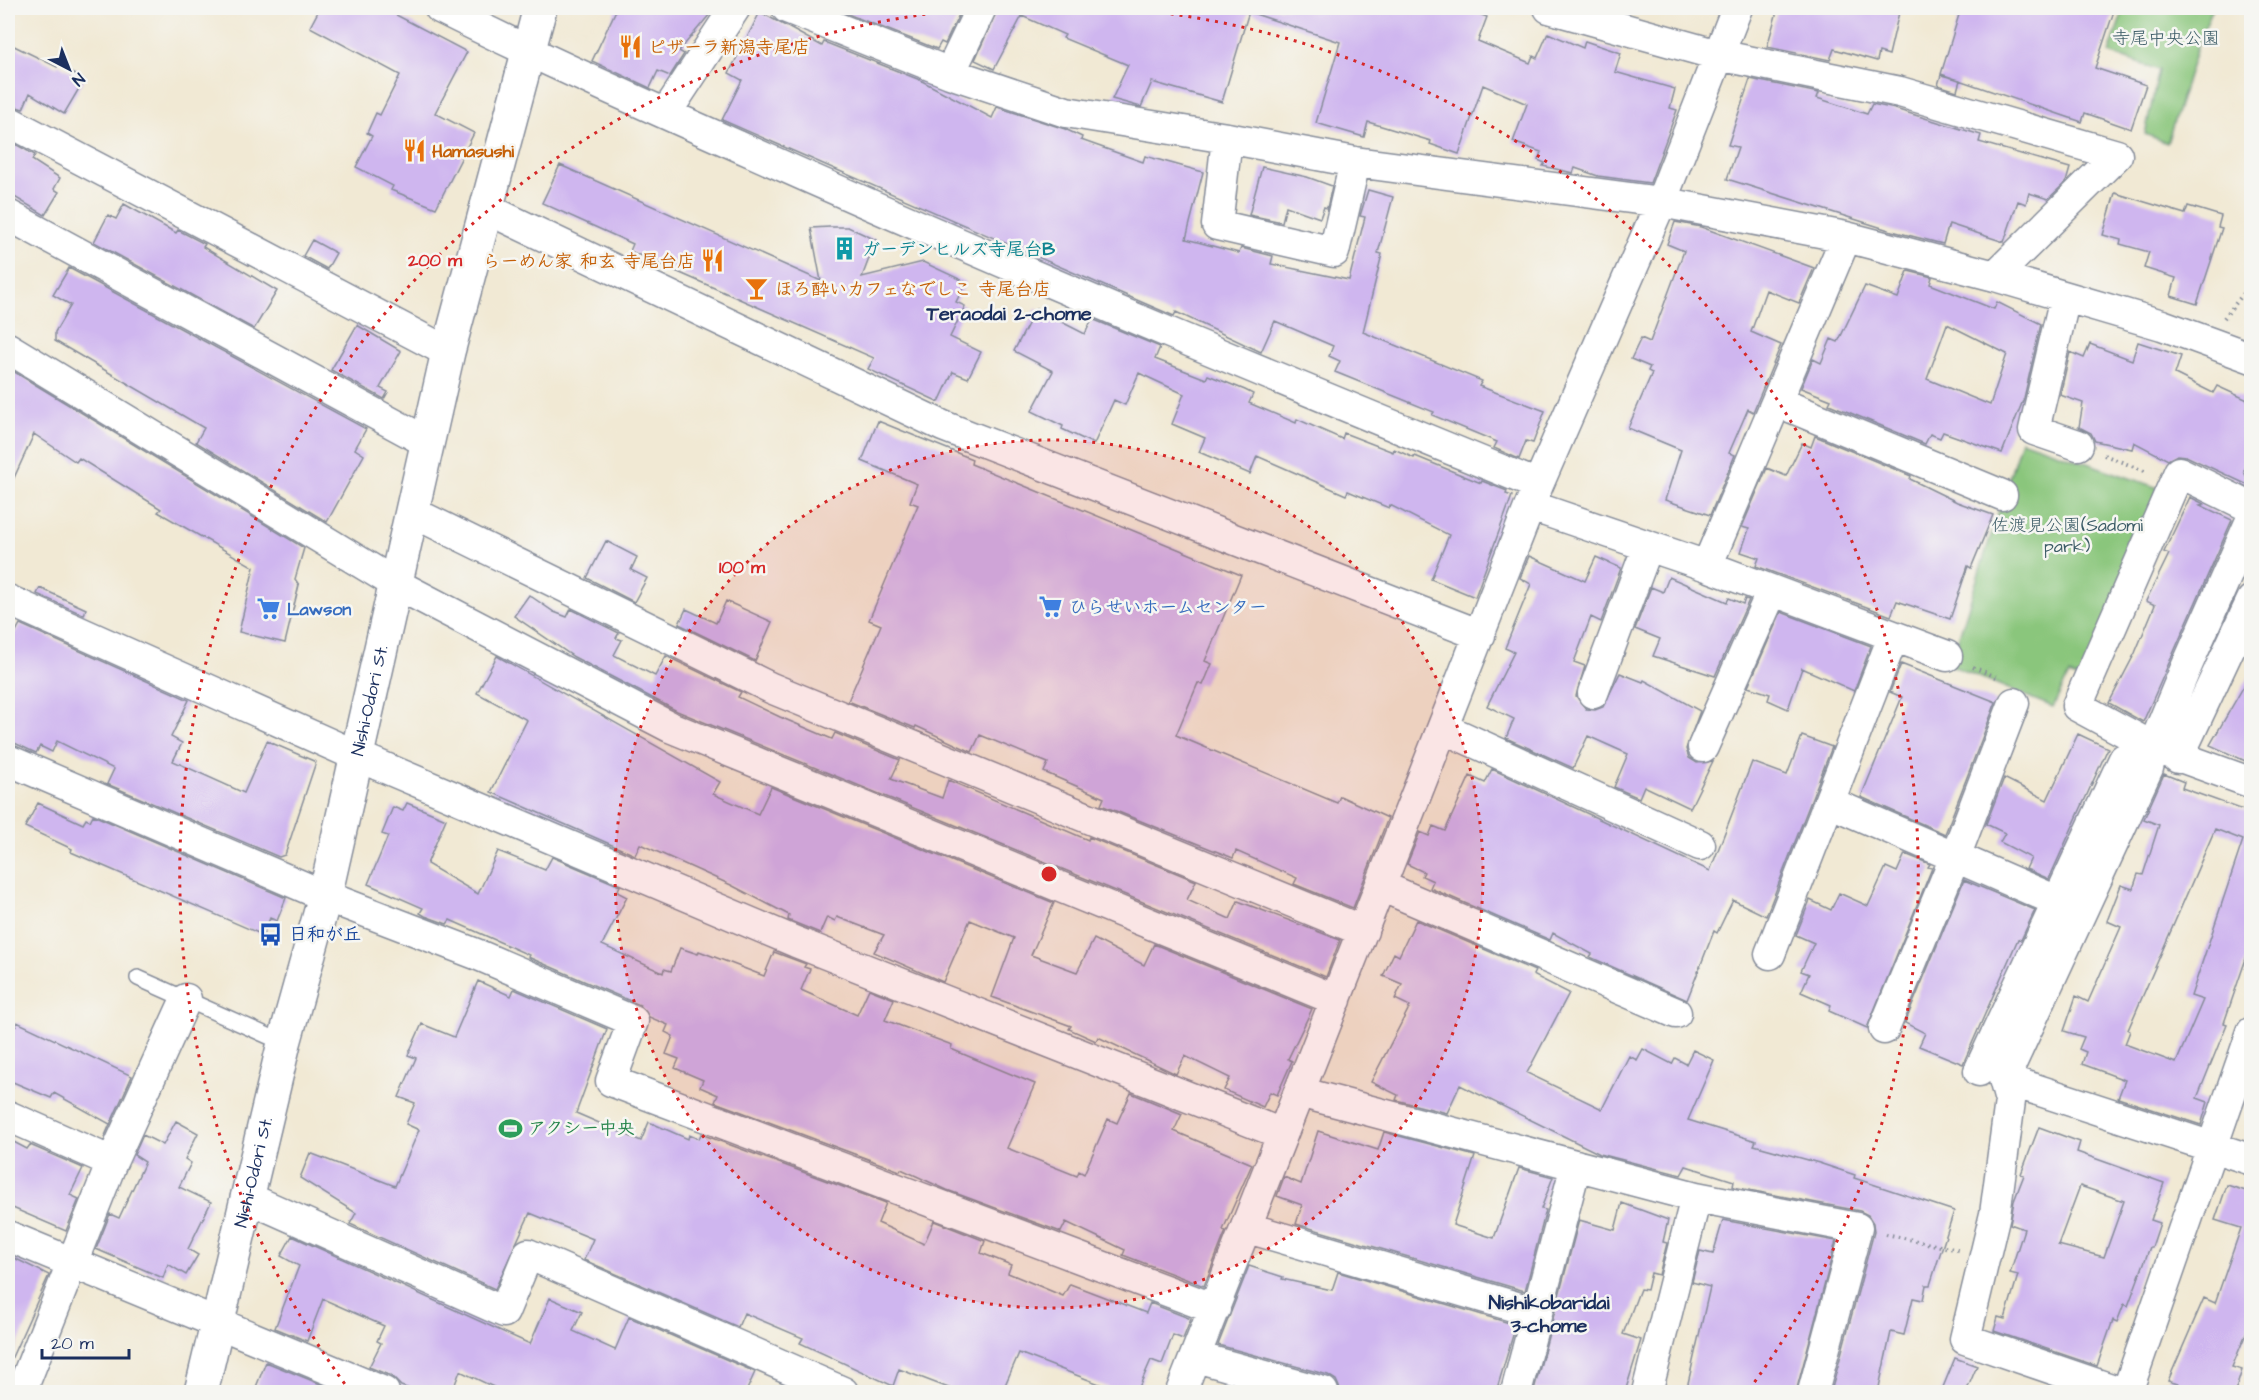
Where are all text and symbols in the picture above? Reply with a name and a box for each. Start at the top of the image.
park label: 寺尾中央公園 [2112,26,2220,51]
restaurant icon: ピザーラ新潟寺尾店 [617,34,643,60]
place label: ピザーラ新潟寺尾店 [648,35,810,60]
north arrow [39,39,99,99]
text: N [67,68,89,91]
restaurant icon: Hamasushi [401,138,427,164]
place label: Hamasushi [432,139,514,164]
building icon: ガーデンヒルズ寺尾台B [831,236,857,262]
place label: ガーデンヒルズ寺尾台B [862,237,1055,262]
text: 200 m [407,248,463,273]
restaurant icon: らーめん家 和玄 寺尾台店 [700,248,726,274]
place label: らーめん家 和玄 寺尾台店 [483,249,695,274]
bar icon: ほろ酔いカフェなでしこ 寺尾台店 [744,276,770,302]
place label: ほろ酔いカフェなでしこ 寺尾台店 [775,277,1051,302]
district label: Teraodai 2-chome [925,300,1092,328]
park label: 佐渡見公園(Sadomi park) [1991,513,2143,559]
text: 100 m [719,555,766,580]
supermarket icon: ひらせいホームセンター [1038,594,1064,620]
place label: ひらせいホームセンター [1069,595,1267,620]
supermarket icon: Lawson [256,596,282,622]
place label: Lawson [287,597,351,622]
street label: Nishi-Odori St. [345,642,394,758]
centre of rings [1039,864,1059,884]
bus stop icon: 日和が丘 [258,921,284,947]
place label: 日和が丘 [289,922,361,947]
street label: Nishi-Odori St. [228,1114,279,1230]
sports icon: アクシー中央 [497,1115,523,1141]
place label: アクシー中央 [528,1116,635,1141]
district label: Nishikobaridai 3-chome [1489,1289,1610,1340]
scale bar [42,1322,129,1360]
text: 20 m [51,1331,94,1356]

